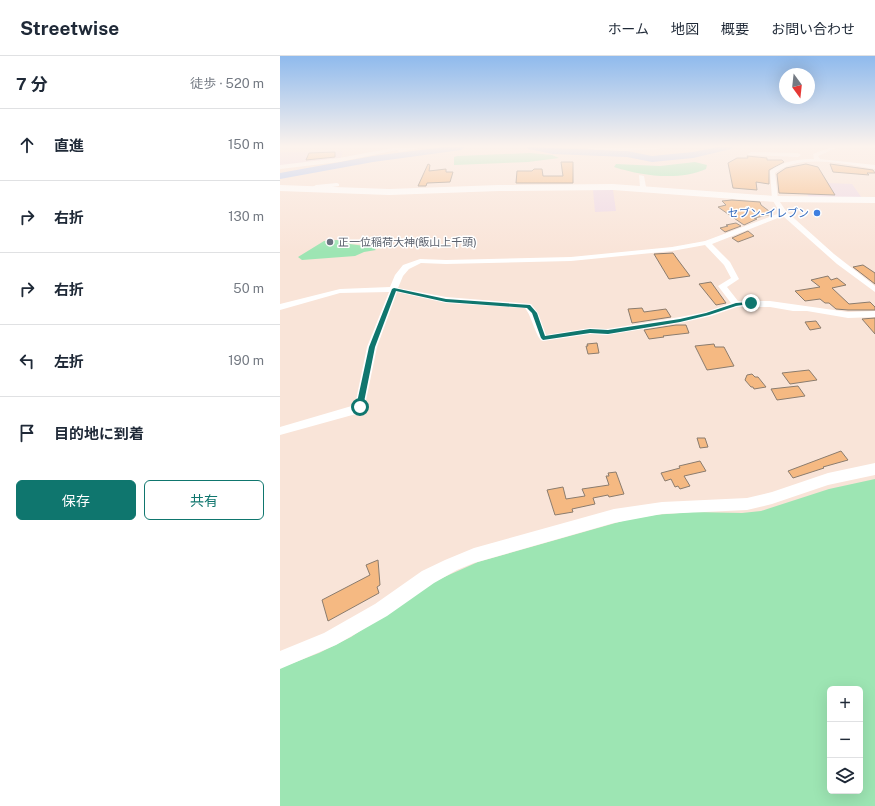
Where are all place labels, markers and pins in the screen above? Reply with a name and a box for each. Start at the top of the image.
place label: セブン-イレブン [728,207,809,219]
marker: セブン-イレブン [812,208,822,218]
place label: 正一位稲荷大神(飯山上千頭) [338,236,477,248]
marker: 正一位稲荷大神(飯山上千頭) [325,237,335,247]

